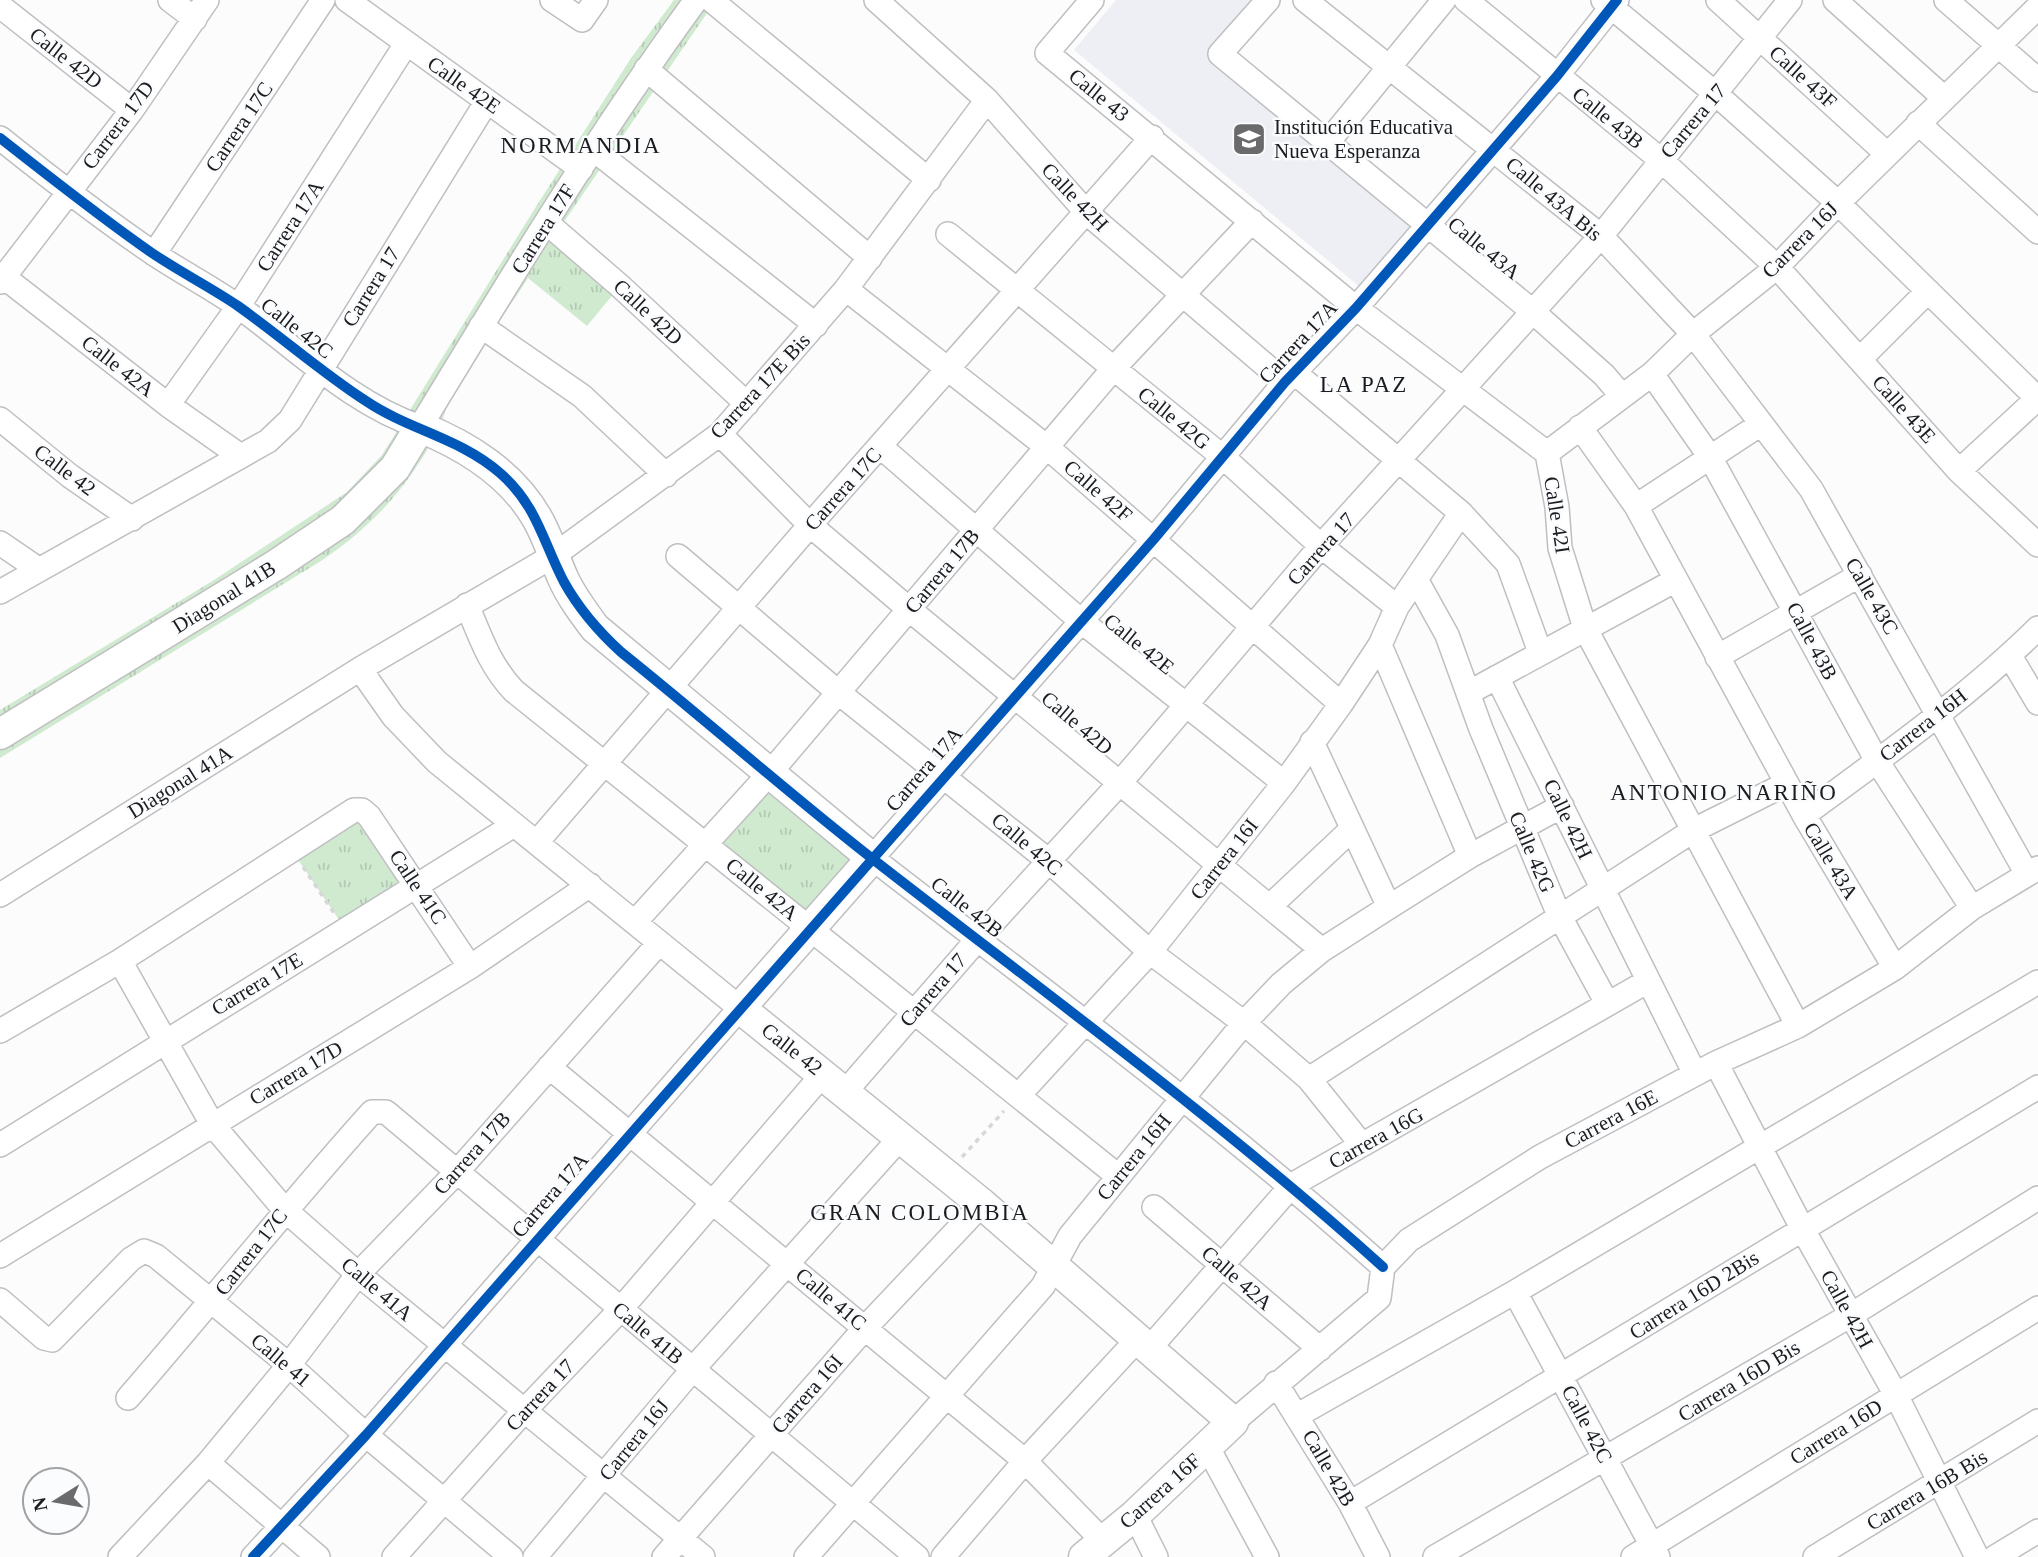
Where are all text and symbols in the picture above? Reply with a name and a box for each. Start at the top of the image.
street label: Calle 42D [25,22,107,94]
street label: Calle 43F [1764,41,1842,113]
street label: Calle 42E [423,51,505,119]
street label: Calle 43 [1064,63,1134,127]
street label: Carrera 17D [77,76,159,174]
street label: Carrera 17C [200,78,278,176]
street label: Carrera 17 [1655,79,1731,163]
street label: Calle 43B [1568,82,1648,154]
place label: Institución Educativa Nueva Esperanza [1274,115,1454,163]
school or university icon: Institución Educativa Nueva Esperanza [1230,120,1268,158]
district label: NORMANDIA [500,133,662,158]
street label: Calle 43A Bis [1501,152,1607,246]
street label: Calle 42H [1037,158,1113,236]
street label: Carrera 17A [252,175,329,276]
street label: Carrera 17F [506,180,580,278]
street label: Carrera 16J [1757,197,1843,283]
street label: Calle 43A [1443,212,1526,285]
street label: Carrera 17 [337,243,405,331]
street label: Calle 42D [608,274,688,350]
street label: Calle 42C [256,293,338,363]
street label: Carrera 17A [1254,295,1343,388]
street label: Carrera 17E Bis [705,328,815,444]
street label: Calle 42A [77,330,160,402]
street label: Calle 43E [1867,370,1941,448]
district label: LA PAZ [1320,372,1408,397]
street label: Calle 42G [1133,382,1215,454]
street label: Calle 42 [30,439,100,501]
street label: Carrera 17C [800,443,886,535]
street label: Calle 42F [1059,455,1137,527]
street label: Calle 42I [1539,475,1575,555]
street label: Carrera 17 [1282,508,1360,590]
street label: Carrera 17B [900,524,984,618]
street label: Calle 43C [1840,553,1904,639]
street label: Diagonal 41B [168,556,280,638]
street label: Calle 43B [1782,598,1842,684]
street label: Calle 42E [1099,608,1179,680]
street label: Carrera 16H [1874,683,1972,767]
street label: Calle 42D [1036,686,1118,760]
street label: Carrera 17A [881,721,968,816]
street label: Diagonal 41A [123,740,237,824]
street label: Calle 42H [1538,775,1598,863]
district label: ANTONIO NARIÑO [1610,780,1838,805]
street label: Calle 42C [987,808,1067,880]
street label: Calle 42G [1504,808,1560,896]
street label: Carrera 16I [1185,814,1263,904]
street label: Calle 43A [1799,818,1864,905]
street label: Calle 41C [384,845,452,929]
street label: Calle 42A [721,853,804,926]
street label: Calle 42B [926,872,1008,942]
street label: Carrera 17E [207,947,307,1021]
street label: Carrera 17 [895,948,971,1032]
street label: Calle 42 [757,1018,827,1080]
street label: Carrera 17D [245,1036,347,1110]
street label: Carrera 16E [1560,1084,1662,1154]
street label: Carrera 16G [1325,1102,1427,1174]
street label: Carrera 17B [429,1107,515,1199]
street label: Carrera 16H [1092,1109,1176,1205]
street label: Carrera 17A [507,1147,594,1242]
district label: GRAN COLOMBIA [810,1200,1030,1225]
street label: Carrera 17C [210,1204,292,1300]
street label: Calle 42A [1197,1241,1278,1316]
street label: Carrera 16D 2Bis [1625,1246,1763,1344]
street label: Calle 41A [336,1252,418,1326]
street label: Calle 41C [791,1263,871,1335]
street label: Calle 42H [1816,1266,1878,1352]
street label: Calle 41B [608,1297,688,1369]
street label: Calle 41 [246,1328,316,1392]
street label: Carrera 16D Bis [1674,1335,1804,1427]
street label: Carrera 16I [766,1350,848,1438]
street label: Carrera 17 [501,1354,579,1436]
street label: Calle 42C [1557,1381,1617,1467]
street label: Carrera 16D [1785,1394,1887,1470]
street label: Carrera 16J [594,1395,674,1485]
street label: Calle 42B [1297,1425,1361,1511]
street label: Carrera 16B Bis [1862,1445,1992,1535]
street label: Carrera 16F [1114,1448,1206,1534]
north arrow [21,1466,91,1536]
text: N [28,1495,51,1513]

